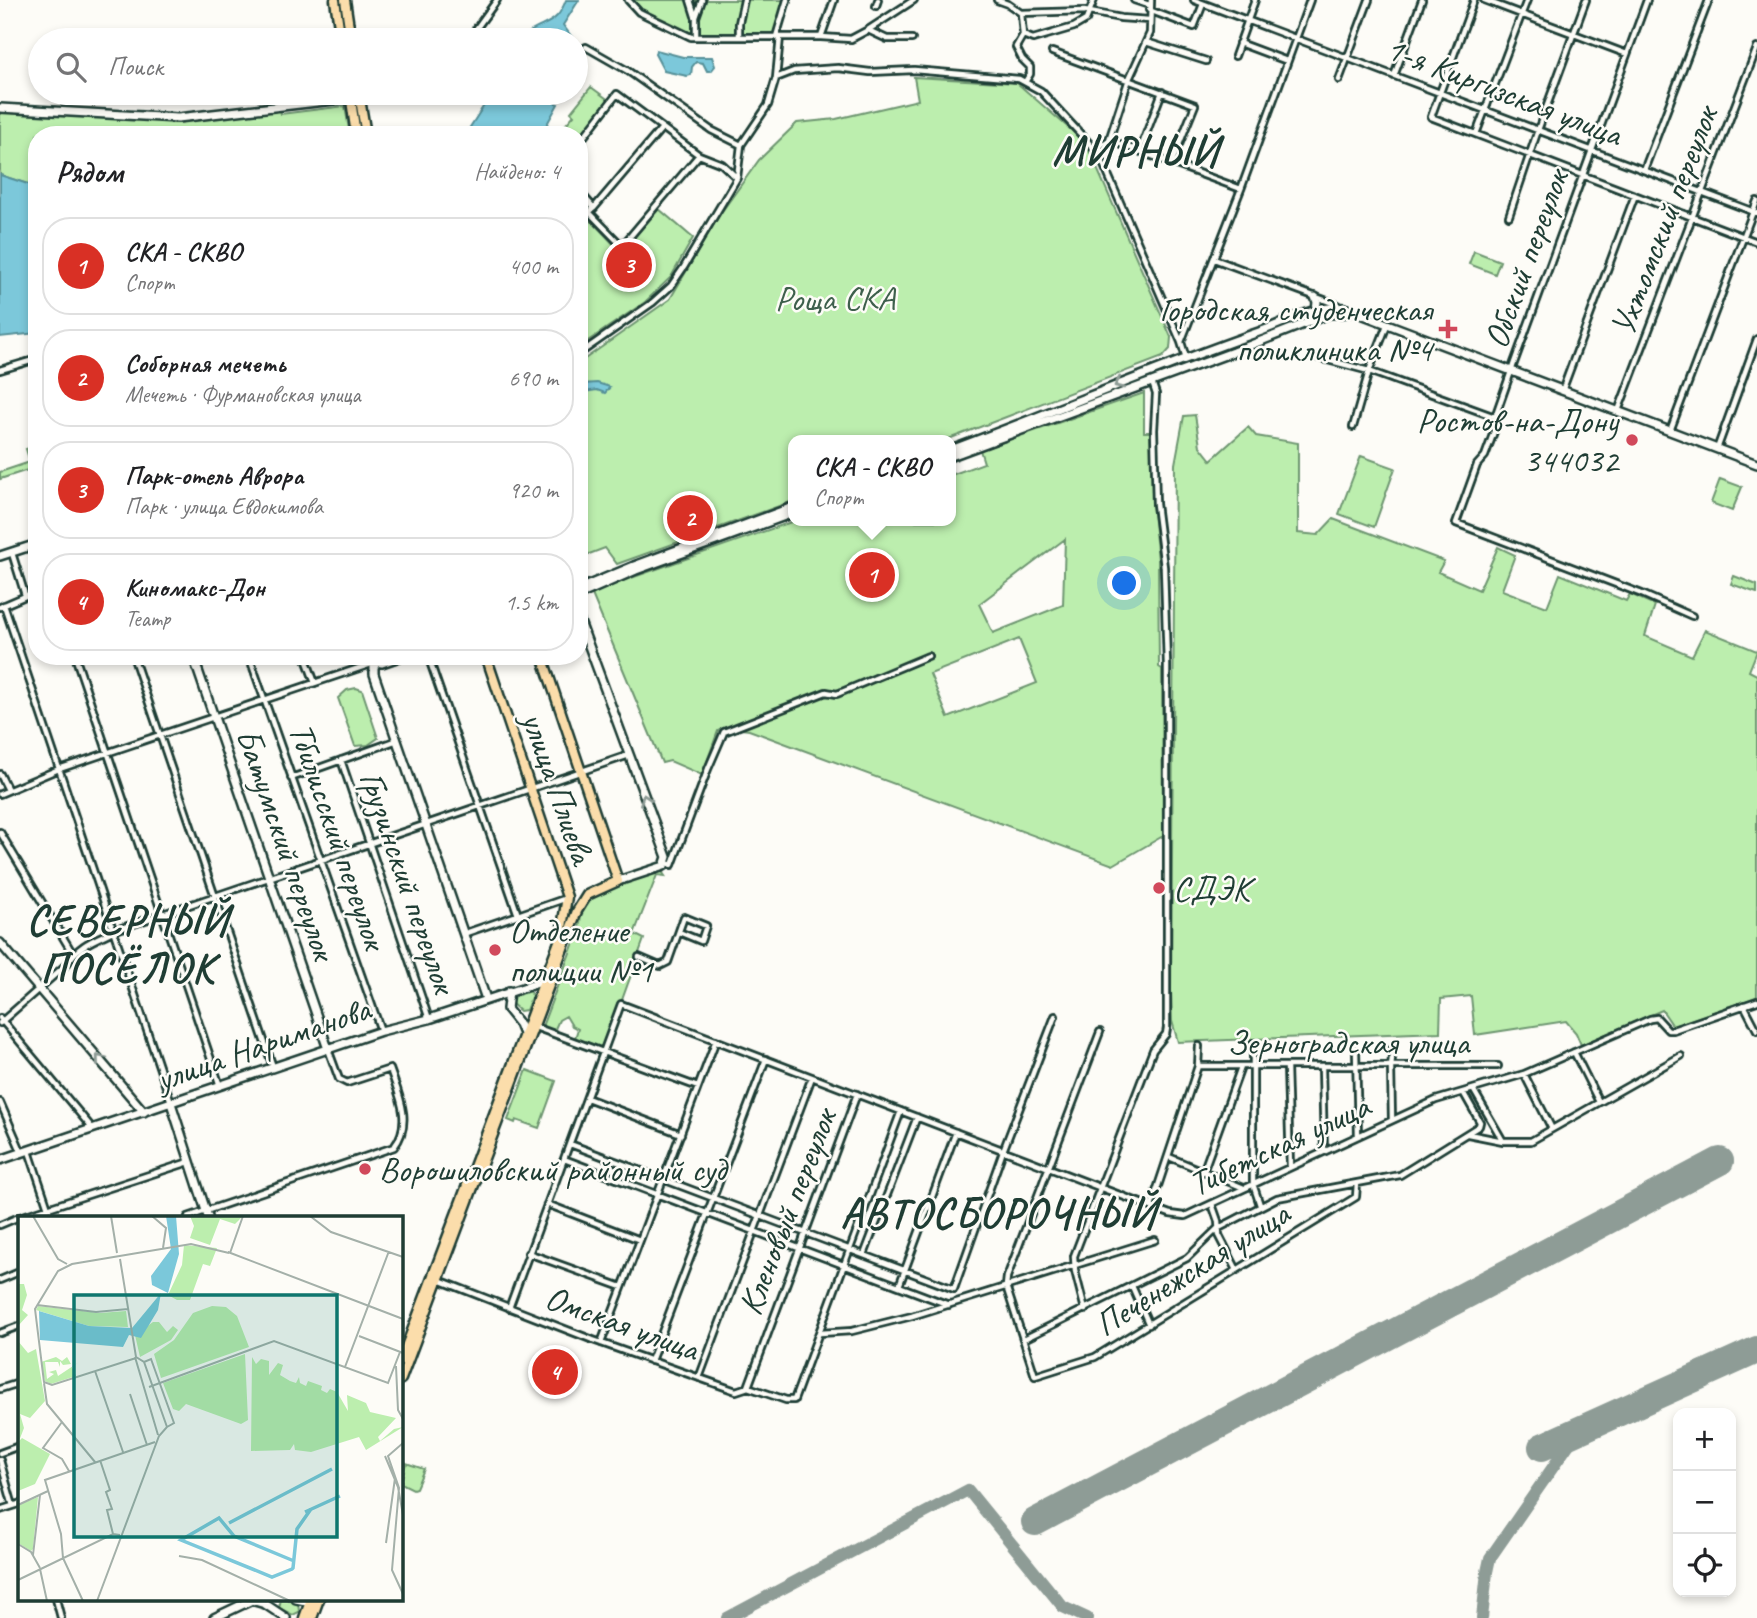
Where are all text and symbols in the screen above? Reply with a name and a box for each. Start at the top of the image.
street label: 1-я Киргизская улица [1380,25,1630,157]
search box [28,28,588,105]
icon: search [52,48,90,86]
text: Поиск [108,50,163,83]
street label: Ухтомский переулок [1600,97,1729,342]
district label: МИРНЫЙ [1052,125,1225,178]
text: Рядом [56,153,123,191]
text: Найдено: 4 [474,157,560,186]
street label: Обский переулок [1473,161,1580,354]
text: СКА - СКВО [125,235,241,268]
pin: 3 [606,239,652,291]
text: 1 [76,252,86,281]
text: 400 m [509,252,558,281]
text: Спорт [125,268,175,297]
park label: Роща СКА [775,276,896,321]
place label: Городская студенческая поликлиника №4 [1159,287,1435,372]
marker: Городская студенческая поликлиника №4 [1438,319,1458,339]
text: Соборная мечеть [125,347,286,380]
text: 2 [76,364,86,393]
text: 690 m [509,364,558,393]
one-way arrow [1114,376,1126,390]
text: Мечеть · Фурмановская улица [125,380,361,409]
place label: Ростов-на-Дону 344032 [1417,398,1621,483]
marker: Ростов-на-Дону 344032 [1624,432,1640,448]
popup [788,435,956,526]
text: СКА - СКВО [814,450,930,483]
text: Парк-отель Аврора [125,459,303,492]
text: 3 [76,476,86,505]
text: 920 m [509,476,558,505]
text: Спорт [814,483,864,512]
text: Парк · улица Евдокимова [125,492,323,521]
pin: 2 [667,492,713,544]
pin: 1 [849,549,895,601]
your location [1107,566,1141,600]
text: Киномакс-Дон [125,571,265,604]
text: 4 [76,588,86,617]
text: 1.5 km [505,588,558,617]
text: Театр [125,604,170,633]
street label: улица Плиева [510,704,606,872]
street label: Тбилисский переулок [278,717,399,958]
street label: Батумский переулок [225,722,348,969]
street label: Грузинский переулок [349,765,468,1002]
one-way arrow [640,793,654,805]
place label: СДЭК [1173,866,1256,911]
marker: СДЭК [1151,880,1167,896]
district label: СЕВЕРНЫЙ ПОСЁЛОК [26,894,235,995]
place label: Отделение полиции №1 [509,908,655,993]
marker: Отделение полиции №1 [487,942,503,958]
street label: улица Нариманова [148,986,378,1102]
street label: Зерноградская улица [1227,1020,1471,1065]
one-way arrow [96,1055,108,1068]
street label: Тибетская улица [1181,1082,1379,1207]
street label: Кленовый переулок [727,1100,848,1321]
place label: Ворошиловский районный суд [379,1147,729,1192]
marker: Ворошиловский районный суд [357,1161,373,1177]
district label: АВТОСБОРОЧНЫЙ [841,1187,1163,1240]
street label: Печенежская улица [1086,1190,1299,1347]
inset map [18,1216,402,1600]
street label: Омская улица [539,1274,707,1372]
pin: 4 [532,1346,578,1398]
map controls [1673,1408,1736,1597]
button: + [1673,1408,1736,1471]
button: − [1673,1471,1736,1534]
button: locate [1673,1534,1736,1597]

